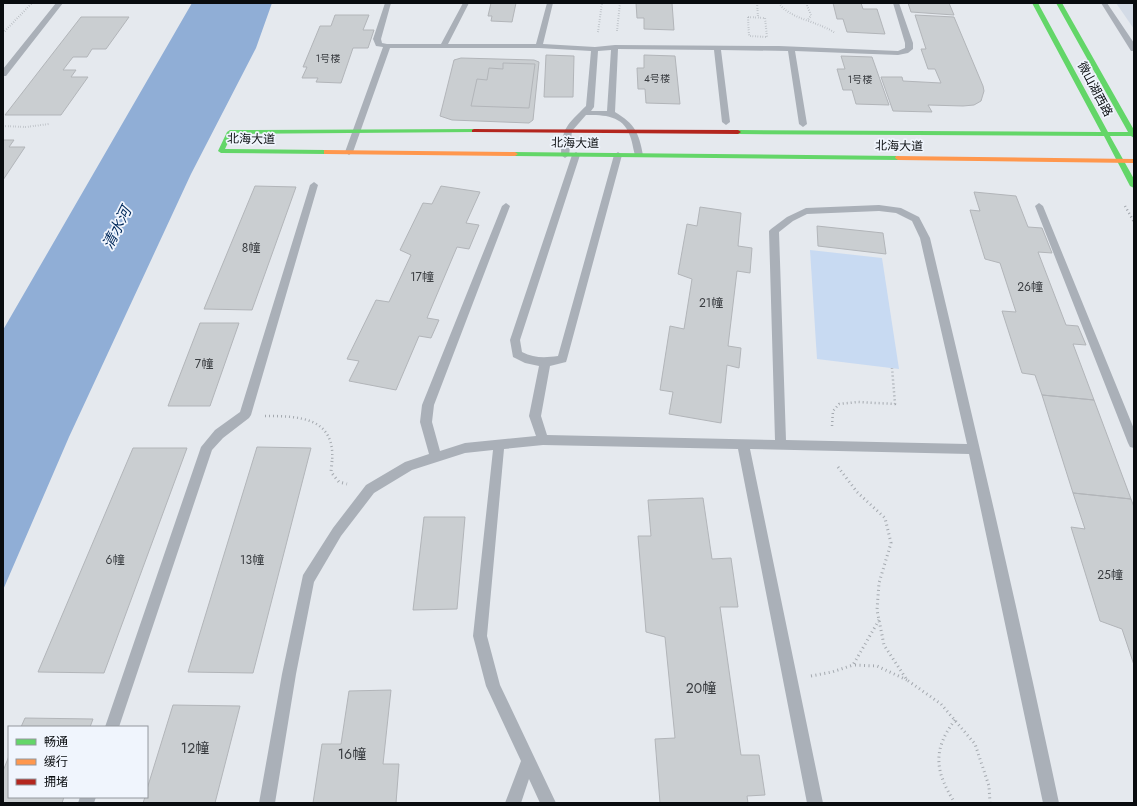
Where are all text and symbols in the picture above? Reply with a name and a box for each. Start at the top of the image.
house number: 1号楼 [316,51,340,66]
street label: 微山湖西路 [1073,58,1117,120]
house number: 4号楼 [644,71,670,86]
house number: 1号楼 [848,72,872,87]
street label: 北海大道 [227,130,275,148]
street label: 北海大道 [551,134,599,152]
street label: 北海大道 [875,137,923,155]
water label: 清水河 [97,200,138,253]
house number: 8幢 [242,239,260,257]
house number: 17幢 [410,268,434,286]
house number: 26幢 [1017,278,1043,296]
house number: 21幢 [699,294,723,312]
house number: 7幢 [195,355,213,373]
house number: 6幢 [106,551,124,569]
house number: 13幢 [240,551,264,569]
house number: 25幢 [1097,566,1123,584]
house number: 20幢 [686,678,716,698]
legend [8,726,148,798]
text: 畅通 [44,733,68,751]
house number: 12幢 [181,738,209,758]
house number: 16幢 [338,744,366,764]
text: 缓行 [44,753,68,771]
text: 拥堵 [44,773,68,791]

